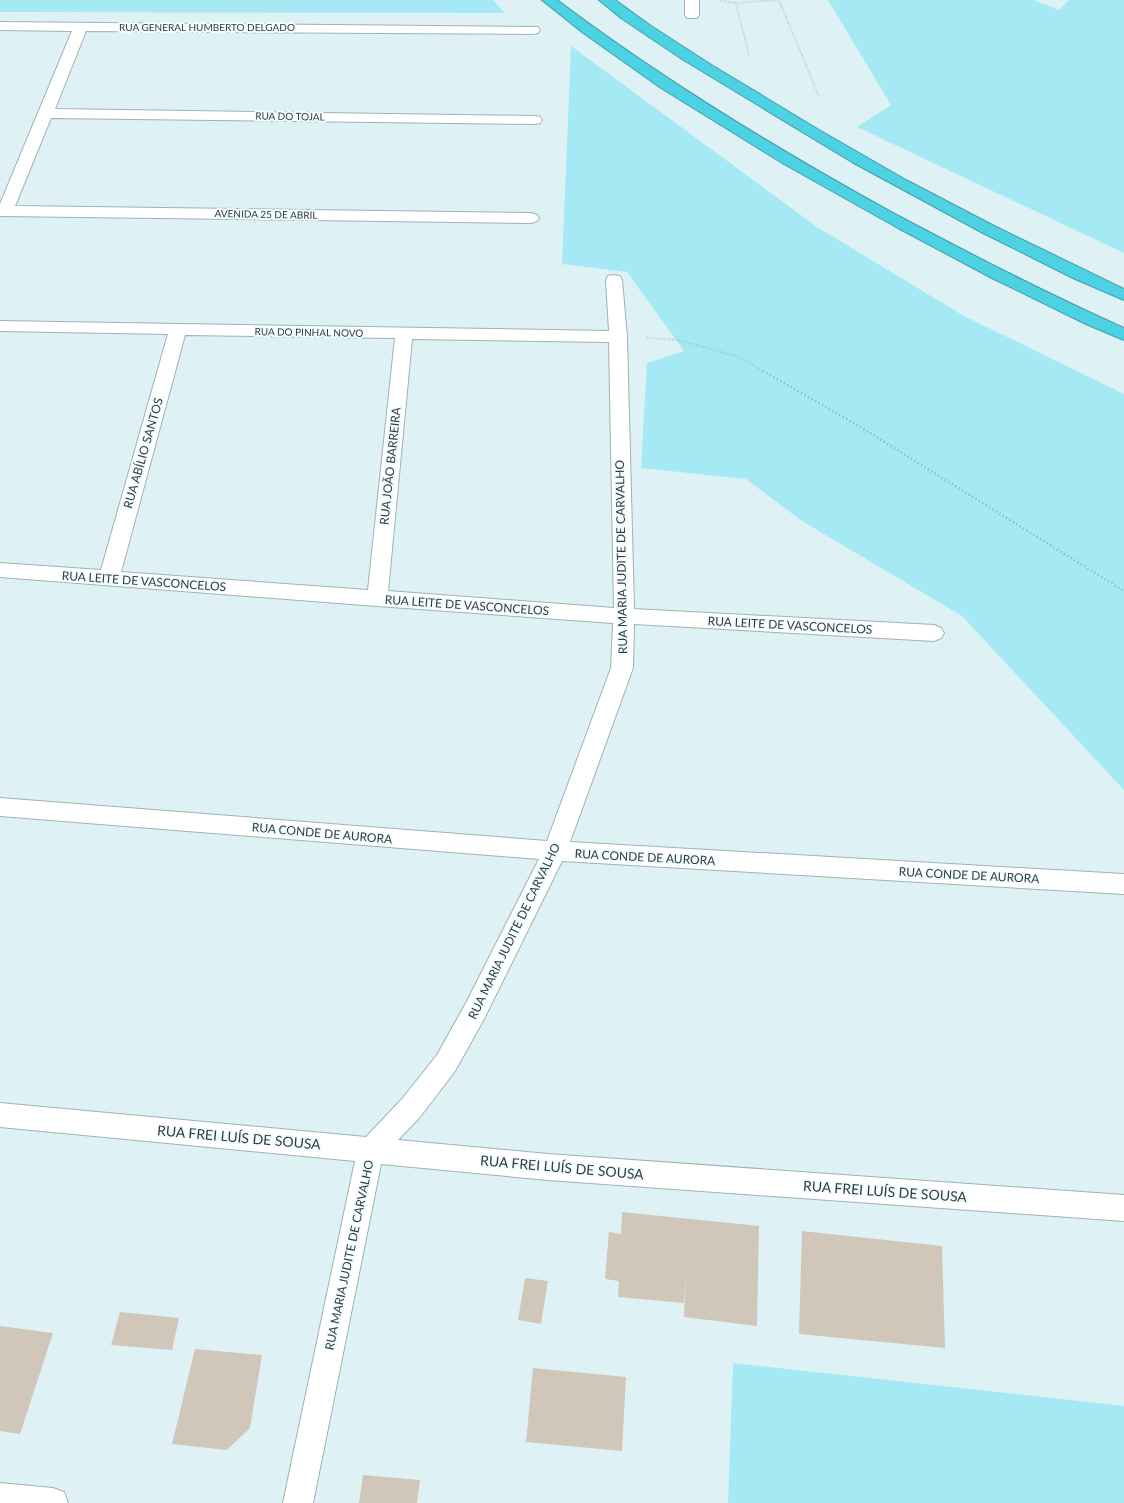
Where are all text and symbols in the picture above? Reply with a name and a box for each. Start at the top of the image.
street label: RUA GENERAL HUMBERTO DELGADO [119,21,295,33]
street label: RUA DO TOJAL [255,109,325,123]
street label: AVENIDA 25 DE ABRIL [214,207,318,221]
street label: RUA DO PINHAL NOVO [254,325,364,339]
street label: RUA ABÍLIO SANTOS [120,396,166,510]
street label: RUA JOÃO BARREIRA [376,406,404,526]
street label: RUA MARIA JUDITE DE CARVALHO [612,459,630,654]
street label: RUA LEITE DE VASCONCELOS [61,568,227,594]
street label: RUA LEITE DE VASCONCELOS [384,592,550,618]
street label: RUA LEITE DE VASCONCELOS [707,613,873,637]
street label: RUA CONDE DE AURORA [251,819,394,847]
street label: RUA MARIA JUDITE DE CARVALHO [465,840,563,1021]
street label: RUA CONDE DE AURORA [574,846,717,868]
street label: RUA CONDE DE AURORA [898,864,1041,886]
street label: RUA FREI LUÍS DE SOUSA [156,1121,322,1153]
street label: RUA FREI LUÍS DE SOUSA [479,1151,645,1183]
street label: RUA MARIA JUDITE DE CARVALHO [321,1158,377,1351]
street label: RUA FREI LUÍS DE SOUSA [803,1177,968,1205]

